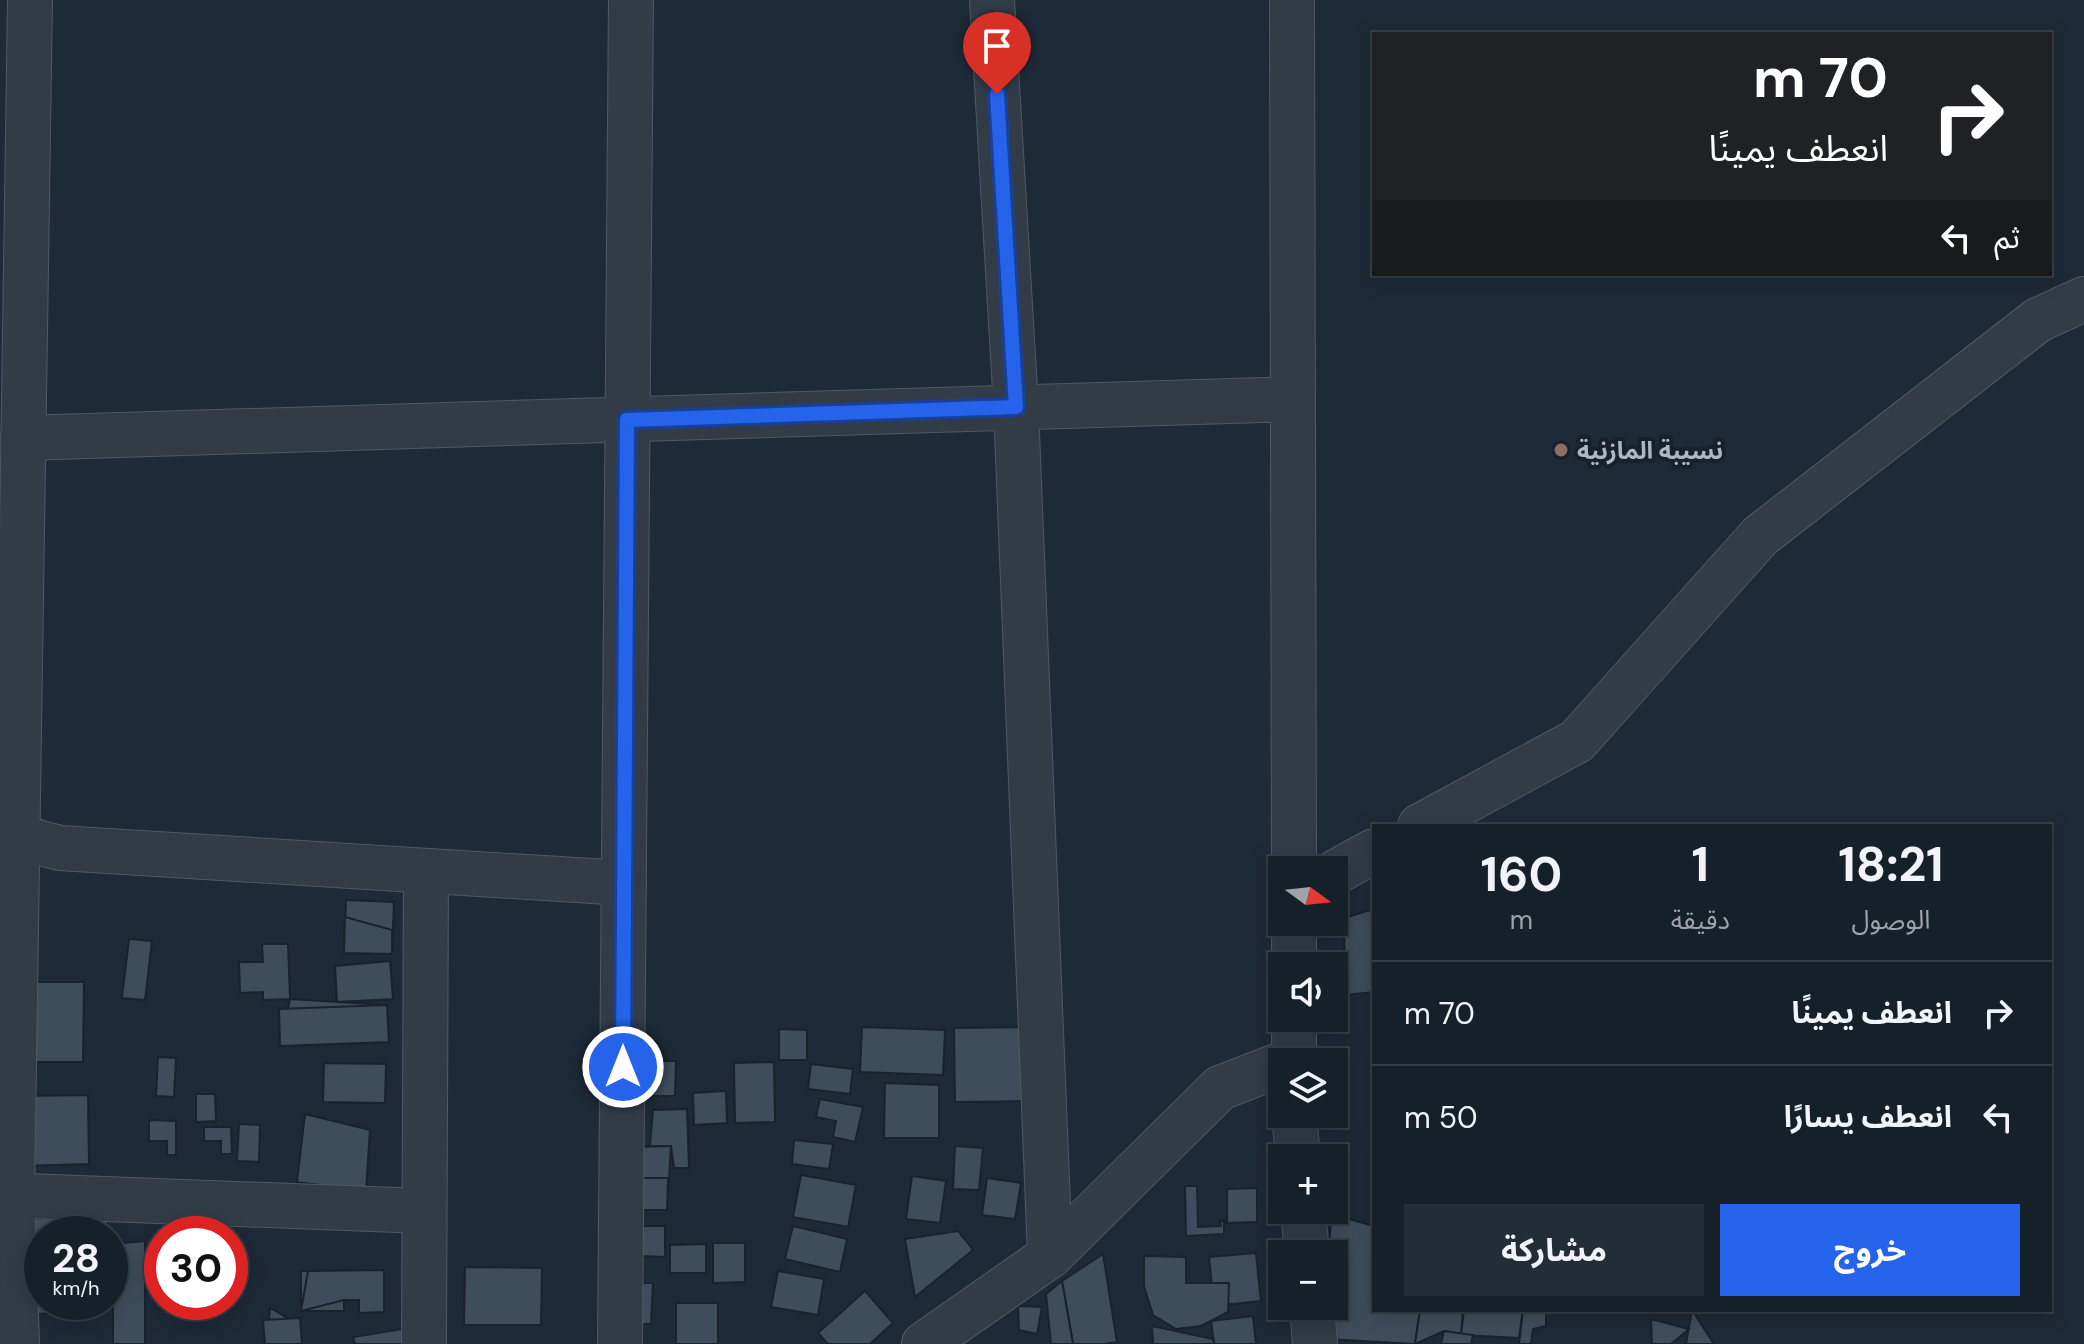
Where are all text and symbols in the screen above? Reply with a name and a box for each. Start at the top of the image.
pin [963,12,1031,94]
icon: arrive [975,24,1019,68]
text: 70 m [1753,41,1888,114]
icon: right [1916,64,2020,168]
text: انعطف يمينًا [1709,125,1888,172]
icon: left [1934,216,1978,260]
text: ثم [1994,218,2020,257]
place label: نسيبة المازنية [1577,435,1723,466]
marker: نسيبة المازنية [1552,441,1570,459]
text: 1 [1692,833,1709,896]
text: 18:21 [1838,833,1944,896]
text: 160 [1480,843,1562,906]
north arrow [1268,856,1348,936]
map controls [1268,856,1348,1320]
text: m [1510,903,1533,937]
text: دقيقة [1671,903,1730,937]
text: الوصول [1851,903,1930,937]
button: sound [1268,952,1348,1032]
icon: right [1976,991,2020,1035]
text: انعطف يمينًا [1792,993,1952,1032]
text: 70 m [1404,994,1475,1033]
position arrow [581,1025,665,1109]
button: layers [1268,1048,1348,1128]
icon: left [1976,1095,2020,1139]
text: انعطف يسارًا [1784,1097,1952,1136]
text: 50 m [1404,1098,1478,1137]
button: + [1268,1144,1348,1224]
button: مشاركة [1404,1204,1704,1296]
button: خروج [1720,1204,2020,1296]
speed limit sign: 30 [144,1216,248,1320]
text: 28 [52,1232,100,1284]
button: − [1268,1240,1348,1320]
text: km/h [52,1275,100,1301]

